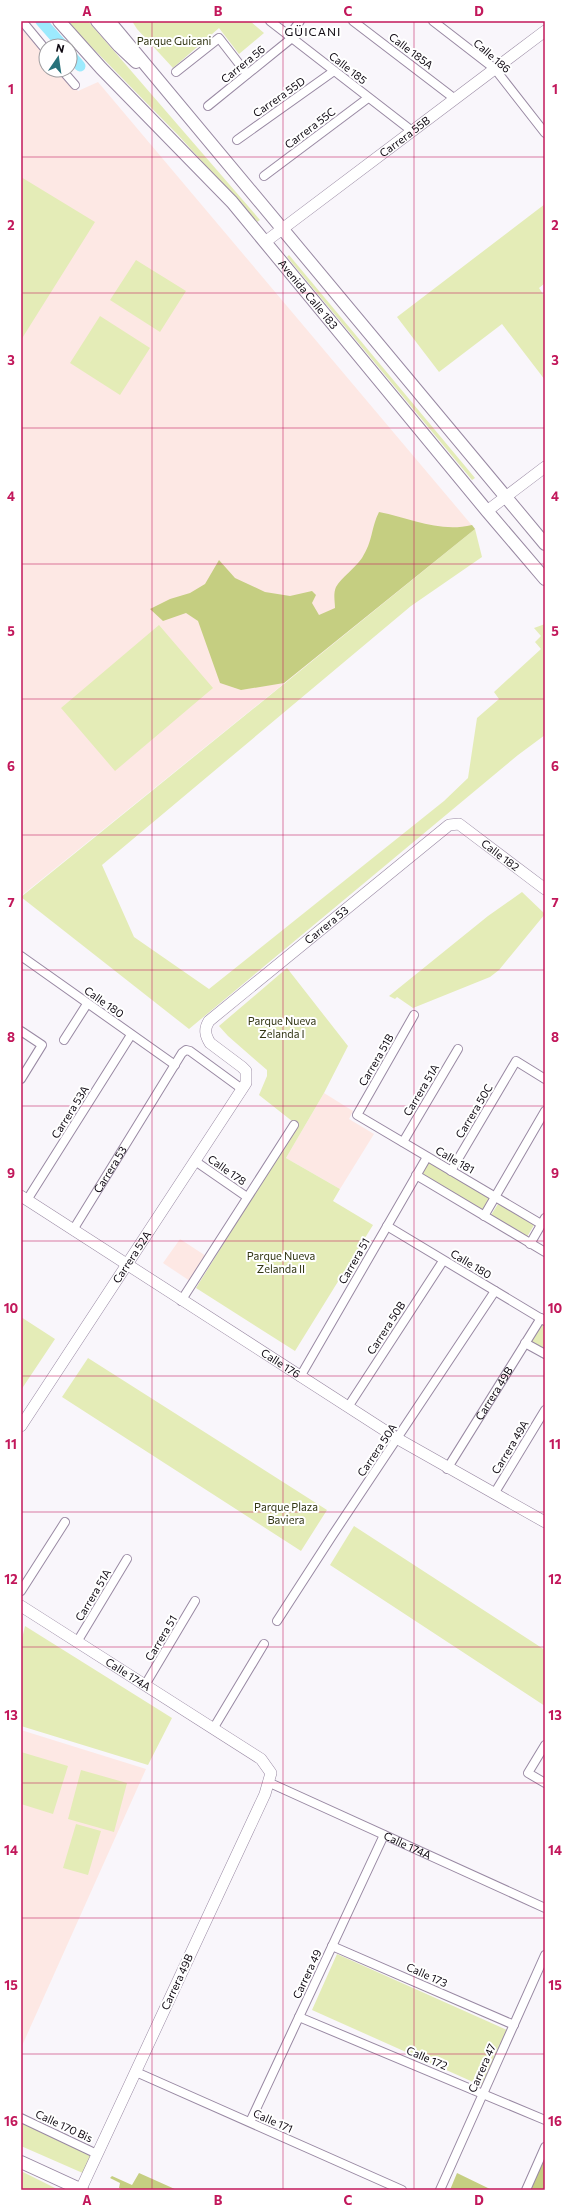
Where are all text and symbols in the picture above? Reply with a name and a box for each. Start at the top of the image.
text: A [82,3,92,19]
text: B [214,3,223,19]
text: C [344,3,353,19]
text: D [474,3,484,19]
district label: GÜICANI [285,24,341,38]
street label: Calle 185A [387,30,436,72]
park label: Parque Guicani [137,34,212,47]
street label: Calle 186 [471,36,514,75]
north arrow [38,38,78,78]
text: N [55,41,66,55]
street label: Carrera 56 [218,42,268,85]
street label: Calle 185 [327,49,370,86]
street label: Carrera 55D [250,74,307,119]
text: 1 [8,81,14,97]
text: 1 [552,81,558,97]
street label: Carrera 55C [282,104,338,151]
street label: Carrera 55B [377,113,432,159]
text: 2 [7,217,15,233]
text: 2 [551,217,559,233]
street label: Avenida Calle 183 [276,256,341,331]
text: 3 [7,352,15,368]
text: 3 [551,352,559,368]
text: 4 [7,488,15,504]
text: 4 [551,488,559,504]
text: 5 [7,623,15,639]
text: 5 [551,623,559,639]
text: 6 [7,758,15,774]
text: 6 [551,758,559,774]
street label: Calle 182 [479,836,522,873]
text: 7 [7,894,15,910]
text: 7 [551,894,559,910]
street label: Carrera 53 [302,903,351,946]
street label: Calle 180 [82,983,127,1020]
park label: Parque Nueva Zelanda I [248,1014,316,1040]
text: 8 [7,1029,15,1045]
text: 8 [551,1029,559,1045]
street label: Carrera 51B [355,1031,396,1088]
street label: Carrera 51A [400,1061,441,1118]
street label: Carrera 50C [452,1081,495,1140]
street label: Carrera 53A [48,1083,91,1141]
street label: Calle 181 [433,1143,477,1176]
street label: Carrera 53 [90,1144,129,1195]
street label: Calle 178 [206,1152,249,1188]
text: 9 [7,1165,15,1181]
text: 9 [551,1165,559,1181]
street label: Carrera 52A [110,1228,153,1285]
street label: Carrera 51 [335,1235,372,1286]
street label: Calle 180 [448,1246,494,1281]
park label: Parque Nueva Zelanda II [247,1249,315,1275]
street label: Carrera 50B [364,1299,407,1357]
text: 10 [4,1300,19,1316]
text: 10 [548,1300,563,1316]
street label: Calle 176 [259,1346,303,1381]
street label: Carrera 49B [472,1364,515,1422]
street label: Carrera 49A [488,1417,531,1476]
street label: Carrera 50A [354,1421,399,1479]
text: 11 [5,1436,17,1452]
text: 11 [549,1436,561,1452]
park label: Parque Plaza Baviera [254,1500,318,1526]
street label: Carrera 51A [72,1566,113,1623]
text: 12 [4,1571,18,1587]
text: 12 [548,1571,562,1587]
street label: Carrera 51 [142,1613,179,1663]
street label: Calle 174A [103,1655,154,1693]
text: 13 [4,1707,18,1723]
text: 13 [548,1707,562,1723]
street label: Calle 174A [382,1829,434,1862]
text: 14 [4,1842,18,1858]
text: 14 [548,1842,562,1858]
street label: Carrera 49 [289,1947,324,2001]
street label: Carrera 49B [158,1952,195,2012]
street label: Calle 173 [405,1960,450,1989]
text: 15 [4,1977,18,1993]
text: 15 [548,1977,562,1993]
street label: Carrera 47 [465,2041,498,2094]
street label: Calle 172 [405,2043,450,2072]
street label: Calle 171 [251,2106,295,2135]
street label: Calle 170 Bis [34,2107,95,2144]
text: 16 [4,2113,18,2129]
text: 16 [548,2113,562,2129]
text: A [82,2192,92,2208]
text: B [214,2192,223,2208]
text: C [344,2192,353,2208]
text: D [474,2192,484,2208]

